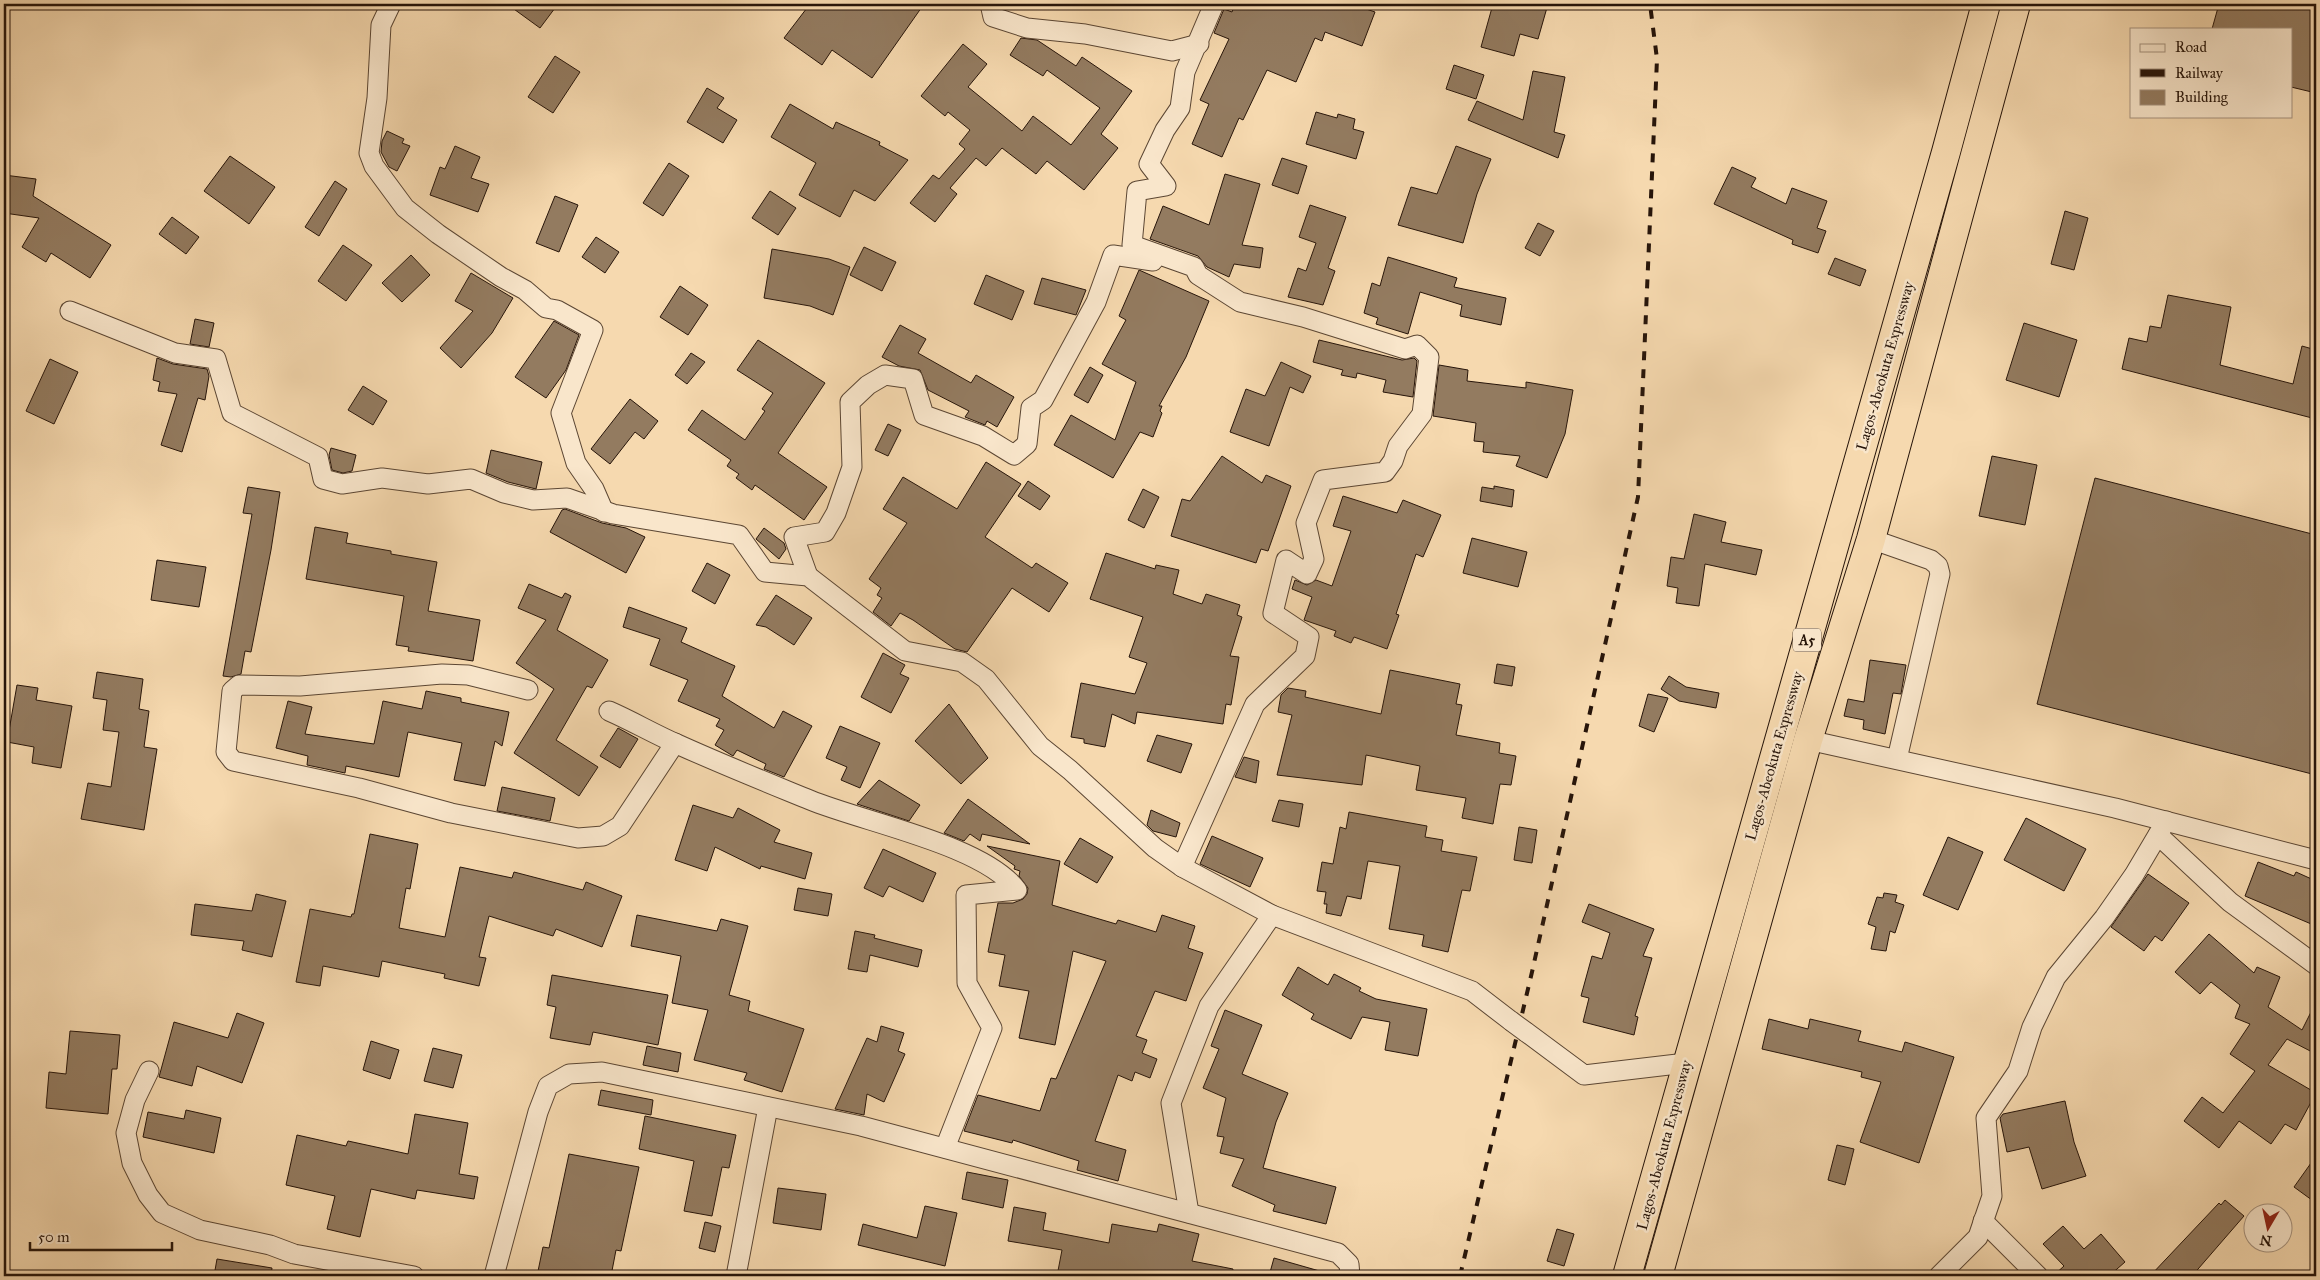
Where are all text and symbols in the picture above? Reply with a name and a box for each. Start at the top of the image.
legend [2130,28,2292,118]
text: Road [2175,38,2207,56]
text: Railway [2175,64,2224,82]
text: Building [2175,88,2229,106]
street label: Lagos-Abeokuta Expressway [1852,278,1918,453]
road number: A5 [1793,628,1821,652]
street label: Lagos-Abeokuta Expressway [1741,668,1807,843]
street label: Lagos-Abeokuta Expressway [1633,1057,1696,1232]
north arrow [2242,1202,2292,1252]
scale bar [30,1220,172,1252]
text: 50 m [38,1228,70,1246]
text: N [2259,1231,2273,1250]

